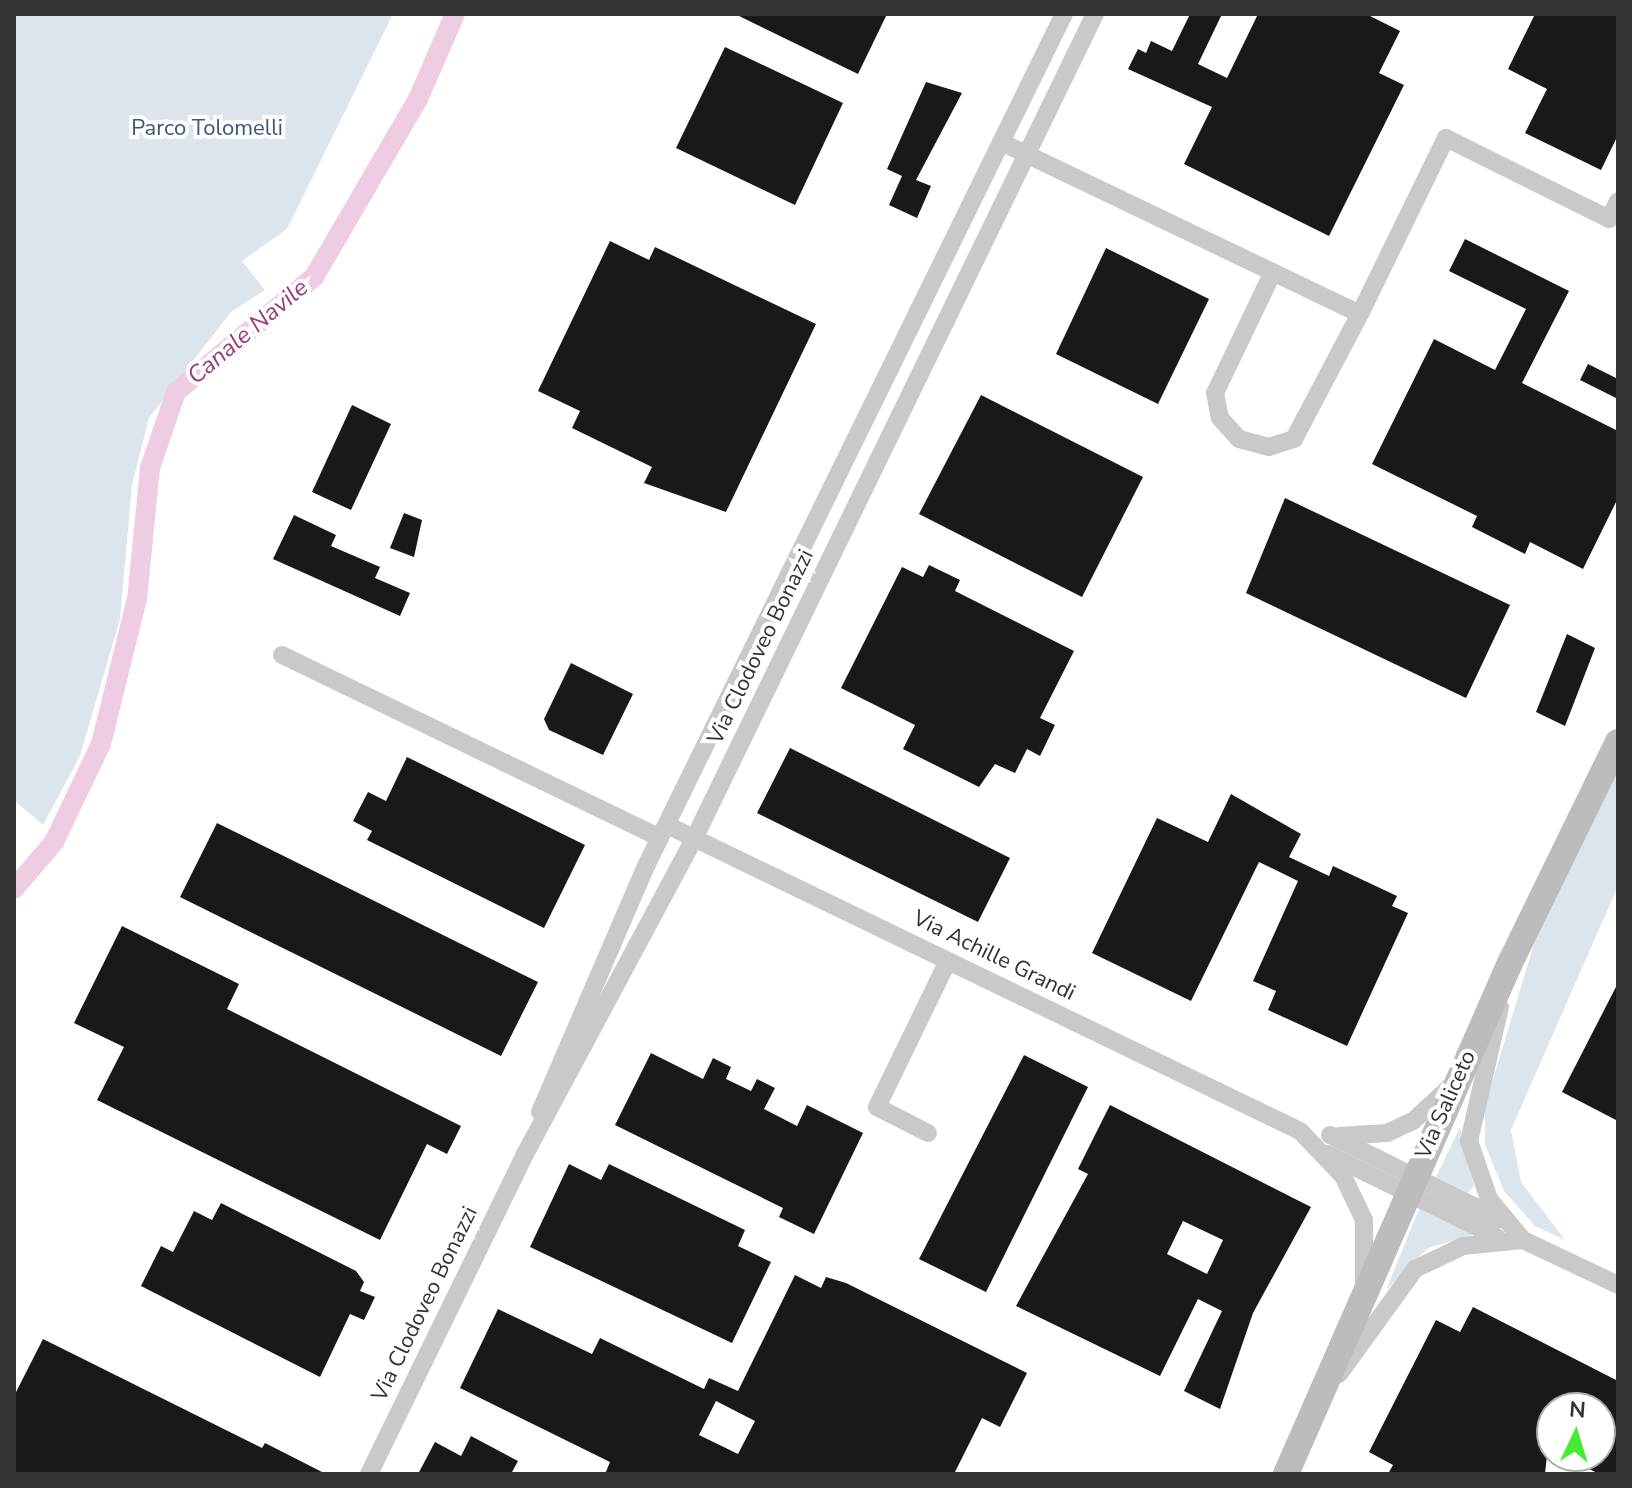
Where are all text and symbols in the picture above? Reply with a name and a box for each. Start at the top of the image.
park label: Parco Tolomelli [131,116,283,142]
water label: Canale Navile [182,273,314,391]
street label: Via Clodoveo Bonazzi [702,545,820,749]
street label: Via Achille Grandi [908,905,1080,1007]
street label: Via Saliceto [1410,1047,1482,1163]
street label: Via Clodoveo Bonazzi [366,1202,484,1406]
north arrow [1536,1392,1616,1472]
text: N [1568,1395,1587,1426]

